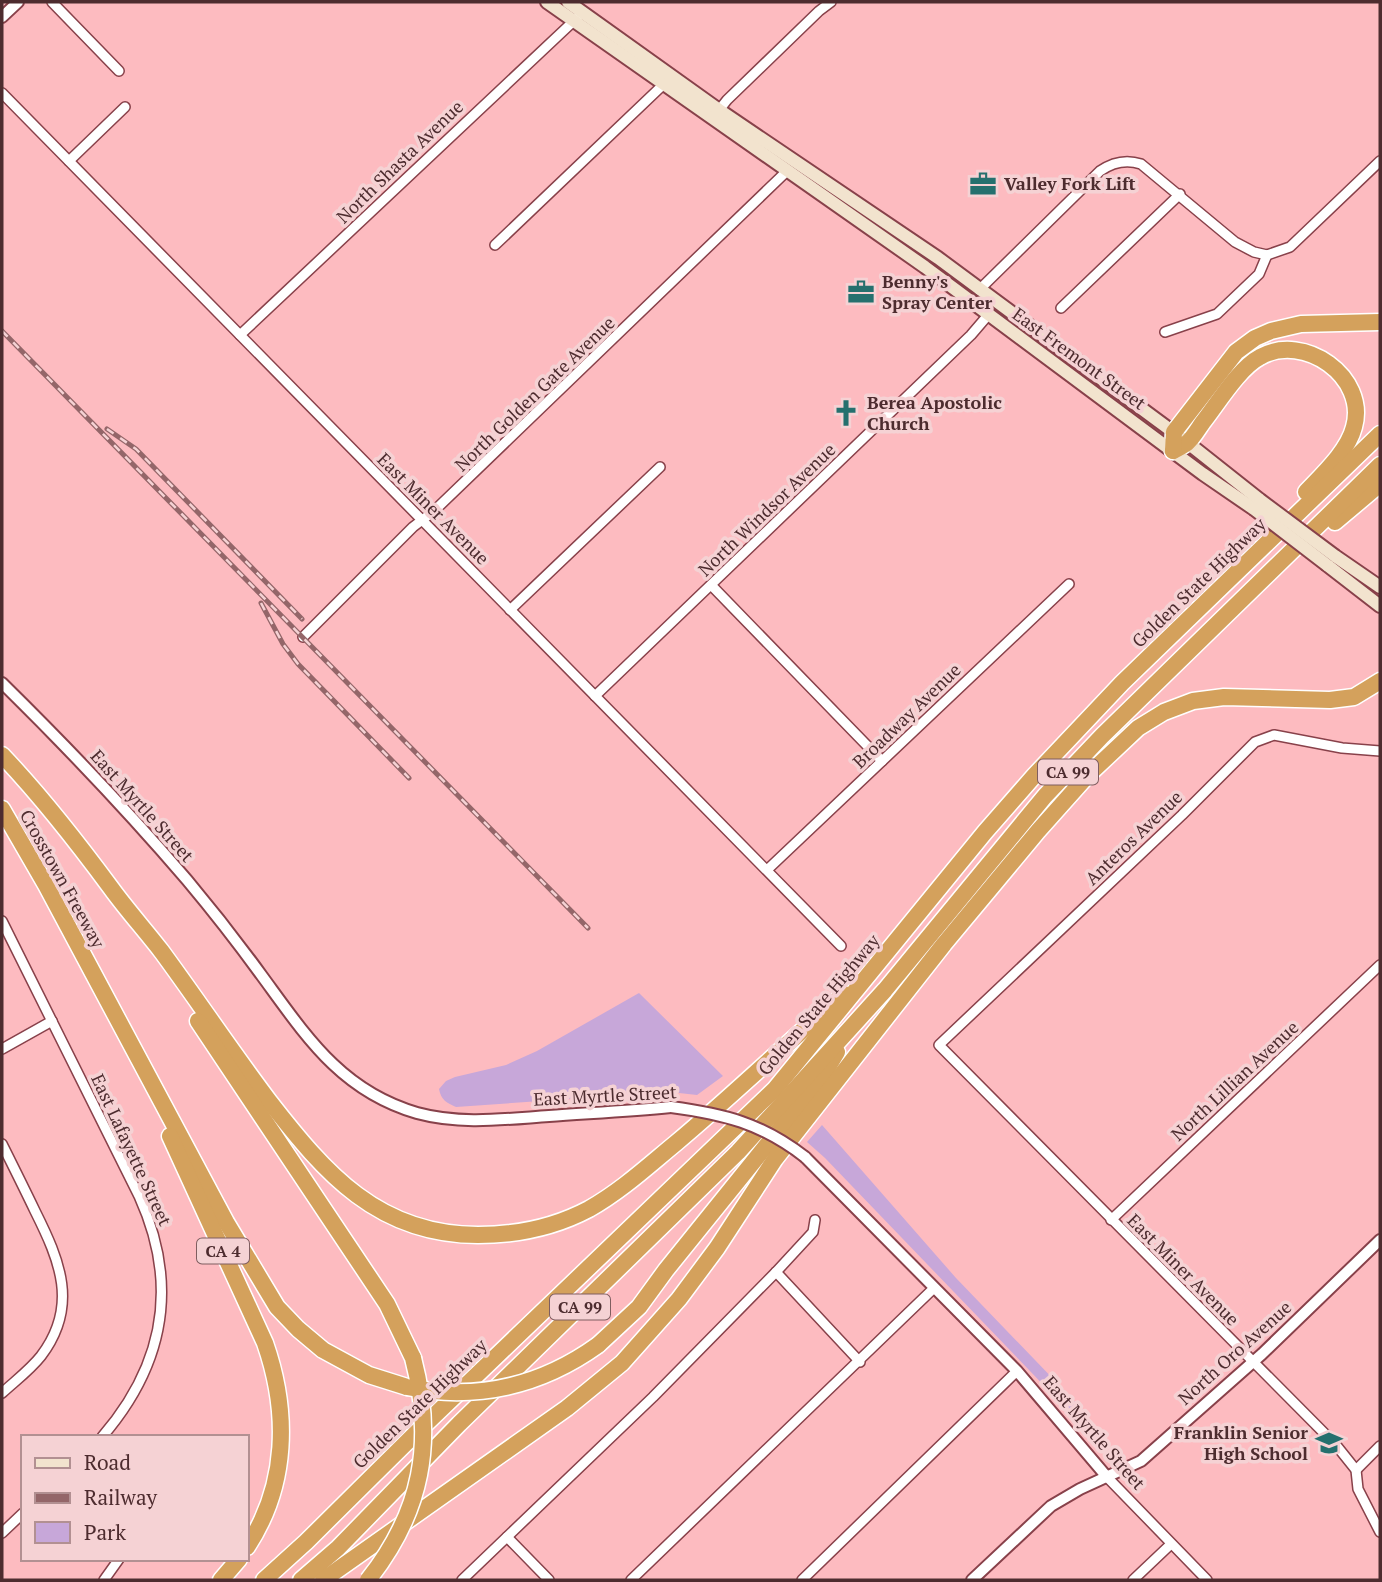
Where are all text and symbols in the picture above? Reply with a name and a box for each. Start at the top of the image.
street label: North Shasta Avenue [331,94,468,228]
office icon: Valley Fork Lift [968,169,998,199]
place label: Valley Fork Lift [1004,171,1136,195]
place label: Benny's Spray Center [882,269,993,314]
office icon: Benny's Spray Center [846,277,876,307]
street label: East Fremont Street [1008,302,1151,415]
street label: North Golden Gate Avenue [449,310,620,476]
place label: Berea Apostolic Church [867,390,1002,435]
church icon: Berea Apostolic Church [831,398,861,428]
street label: North Windsor Avenue [692,437,840,581]
street label: East Miner Avenue [373,447,495,569]
street label: Golden State Highway [1126,511,1271,652]
street label: Broadway Avenue [847,658,965,773]
street label: East Myrtle Street [86,744,200,867]
road number: CA 99 [1038,760,1098,785]
street label: Anteros Avenue [1080,785,1187,890]
street label: Crosstown Freeway [15,805,111,953]
street label: Golden State Highway [752,928,885,1080]
street label: North Lillian Avenue [1165,1015,1303,1146]
street label: East Lafayette Street [86,1070,178,1230]
street label: East Myrtle Street [533,1079,678,1111]
street label: East Miner Avenue [1123,1208,1245,1330]
road number: CA 4 [197,1238,249,1264]
road number: CA 99 [550,1294,610,1320]
street label: North Oro Avenue [1172,1295,1296,1410]
street label: Golden State Highway [347,1332,492,1473]
street label: East Myrtle Street [1039,1370,1151,1495]
place label: Franklin Senior High School [1174,1420,1308,1465]
school or university icon: Franklin Senior High School [1314,1428,1344,1458]
legend [21,1435,248,1561]
text: Road [84,1448,131,1476]
text: Railway [84,1483,158,1511]
text: Park [84,1518,126,1546]

